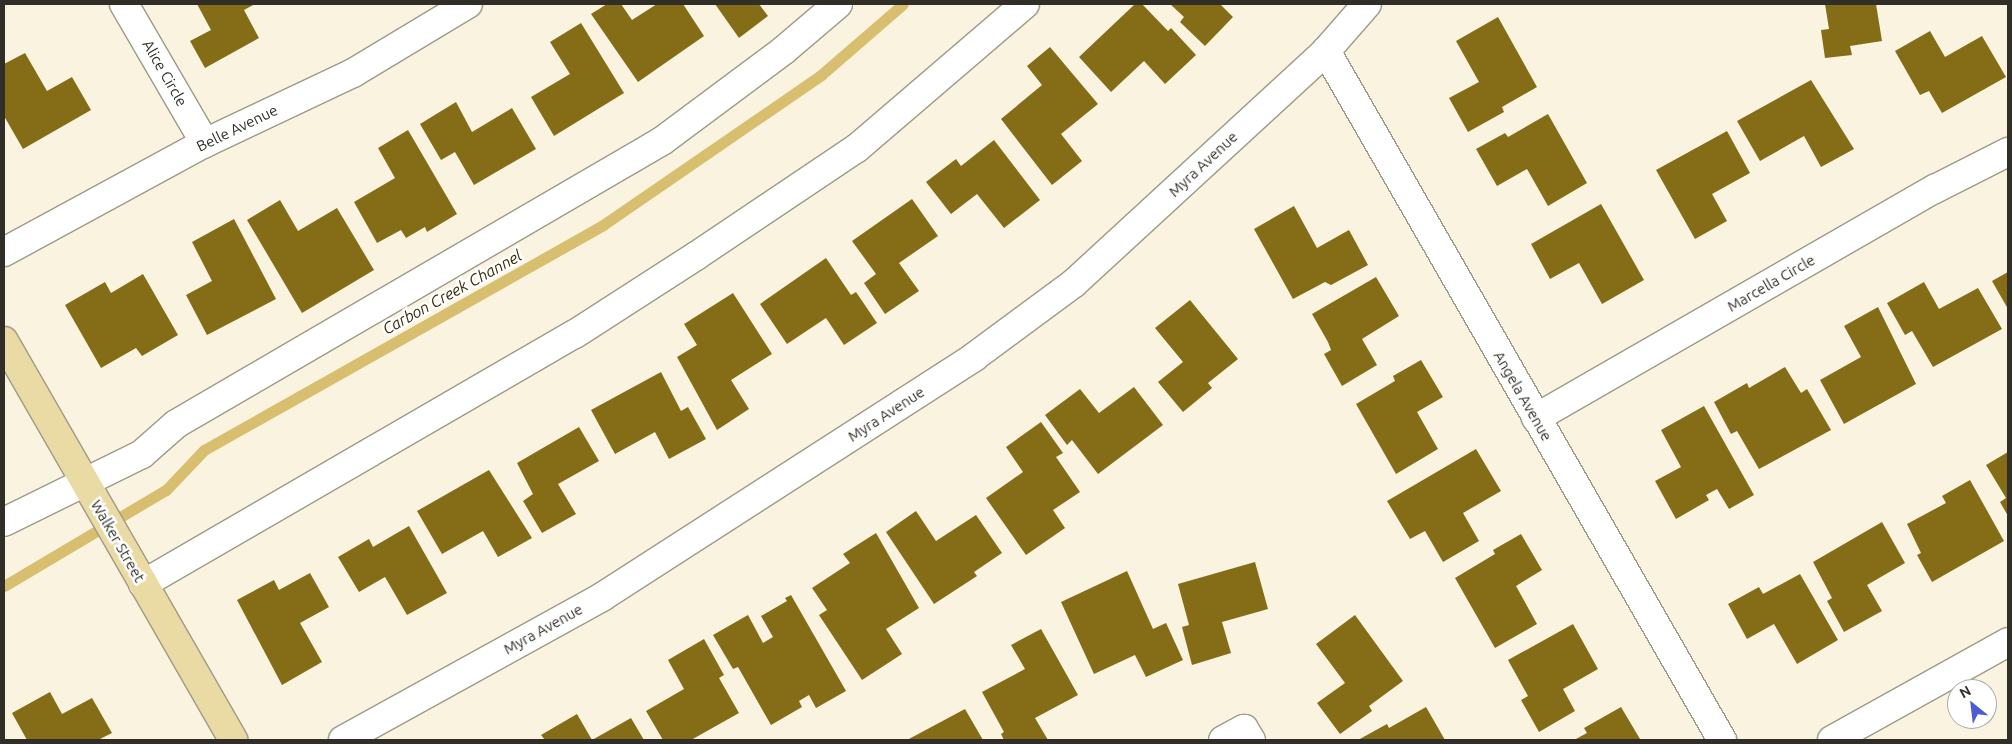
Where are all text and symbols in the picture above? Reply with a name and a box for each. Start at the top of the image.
street label: Alice Circle [139,37,191,109]
street label: Belle Avenue [194,101,280,155]
street label: Myra Avenue [1165,128,1241,200]
water label: Carbon Creek Channel [379,246,525,338]
street label: Marcella Circle [1724,251,1818,315]
street label: Angela Avenue [1490,348,1556,444]
street label: Myra Avenue [844,383,928,445]
street label: Walker Street [87,497,149,585]
street label: Myra Avenue [500,600,586,658]
north arrow [1947,679,1997,729]
text: N [1957,682,1974,701]

